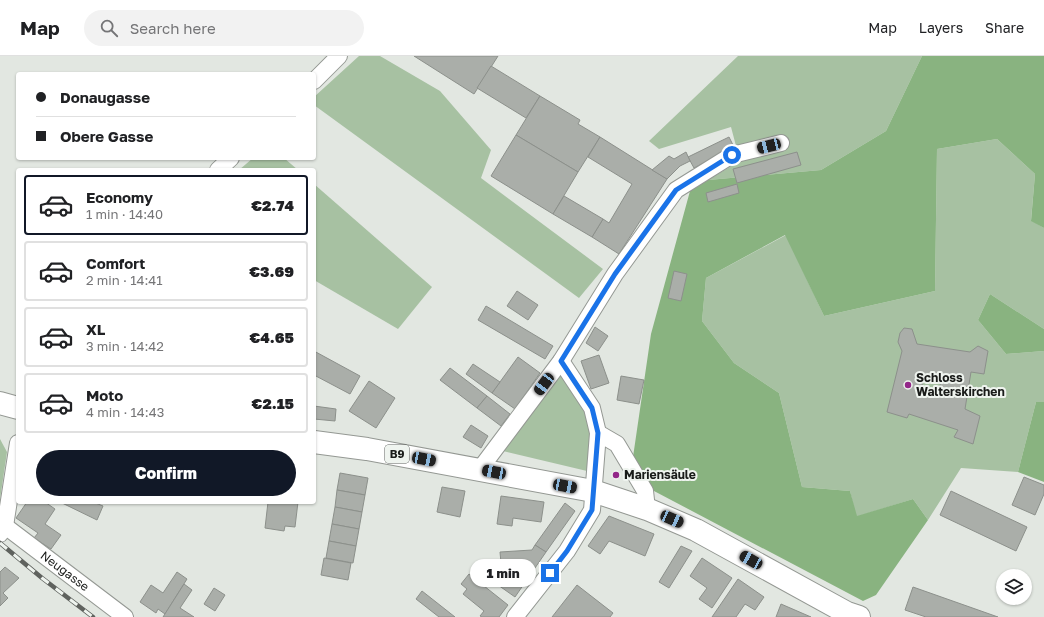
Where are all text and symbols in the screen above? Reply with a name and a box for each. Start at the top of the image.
search box [84,10,364,46]
text: Map [20,16,60,39]
icon: search [98,17,120,39]
text: Search here [130,19,216,37]
text: Map [868,19,897,36]
text: Layers [919,19,963,36]
text: Share [985,19,1024,36]
text: Donaugasse [60,88,150,106]
text: Obere Gasse [60,127,153,145]
car [756,137,782,155]
route start [723,146,741,164]
icon: car [38,187,74,223]
text: Economy [86,188,153,206]
text: €2.74 [251,196,294,214]
text: 1 min · 14:40 [86,206,163,222]
icon: car [38,253,74,289]
text: Comfort [86,254,145,272]
text: €3.69 [249,262,294,280]
text: 2 min · 14:41 [86,272,163,288]
icon: car [38,319,74,355]
text: XL [86,320,105,338]
text: €4.65 [250,328,294,346]
text: 3 min · 14:42 [86,338,164,354]
place label: Schloss Walterskirchen [916,370,1005,399]
car [532,371,556,397]
marker: Schloss Walterskirchen [903,380,913,390]
icon: car [38,385,74,421]
text: Moto [86,386,123,404]
text: €2.15 [252,394,294,412]
text: 4 min · 14:43 [86,404,164,420]
road number: B9 [385,445,409,463]
button: Confirm [36,450,296,496]
car [411,451,437,467]
car [481,464,507,480]
place label: Mariensäule [624,467,696,482]
marker: Mariensäule [611,470,621,480]
car [552,478,578,494]
car [659,509,685,529]
street label: Neugasse [38,548,92,594]
car [738,549,764,571]
callout: 1 min [470,559,536,587]
route end [541,564,559,582]
text: 1 min [486,565,520,581]
map controls [996,569,1032,605]
button: layers [996,569,1032,605]

